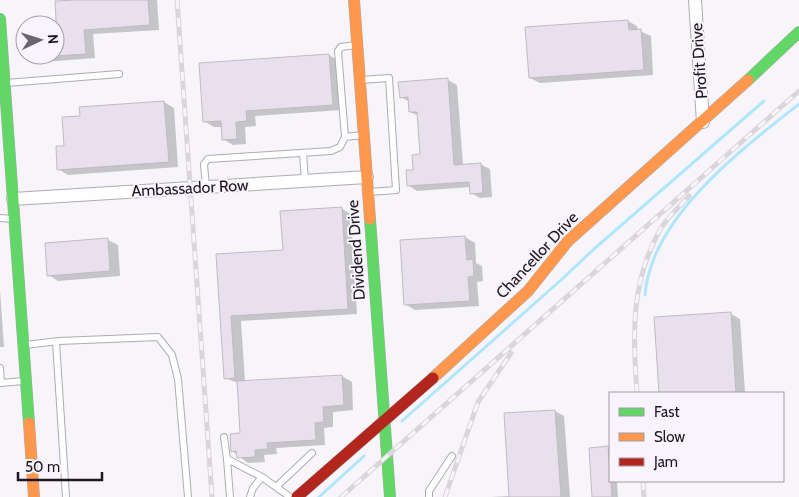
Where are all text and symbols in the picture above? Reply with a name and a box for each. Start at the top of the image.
north arrow [15,15,65,65]
street label: Profit Drive [687,22,711,100]
text: N [44,34,62,45]
street label: Ambassador Row [131,175,250,201]
street label: Dividend Drive [343,199,369,301]
street label: Chancellor Drive [492,208,582,302]
legend [609,392,784,482]
text: Fast [654,403,679,421]
text: Slow [654,428,685,446]
scale bar [18,450,101,482]
text: Jam [653,453,678,471]
text: 50 m [25,458,60,476]

